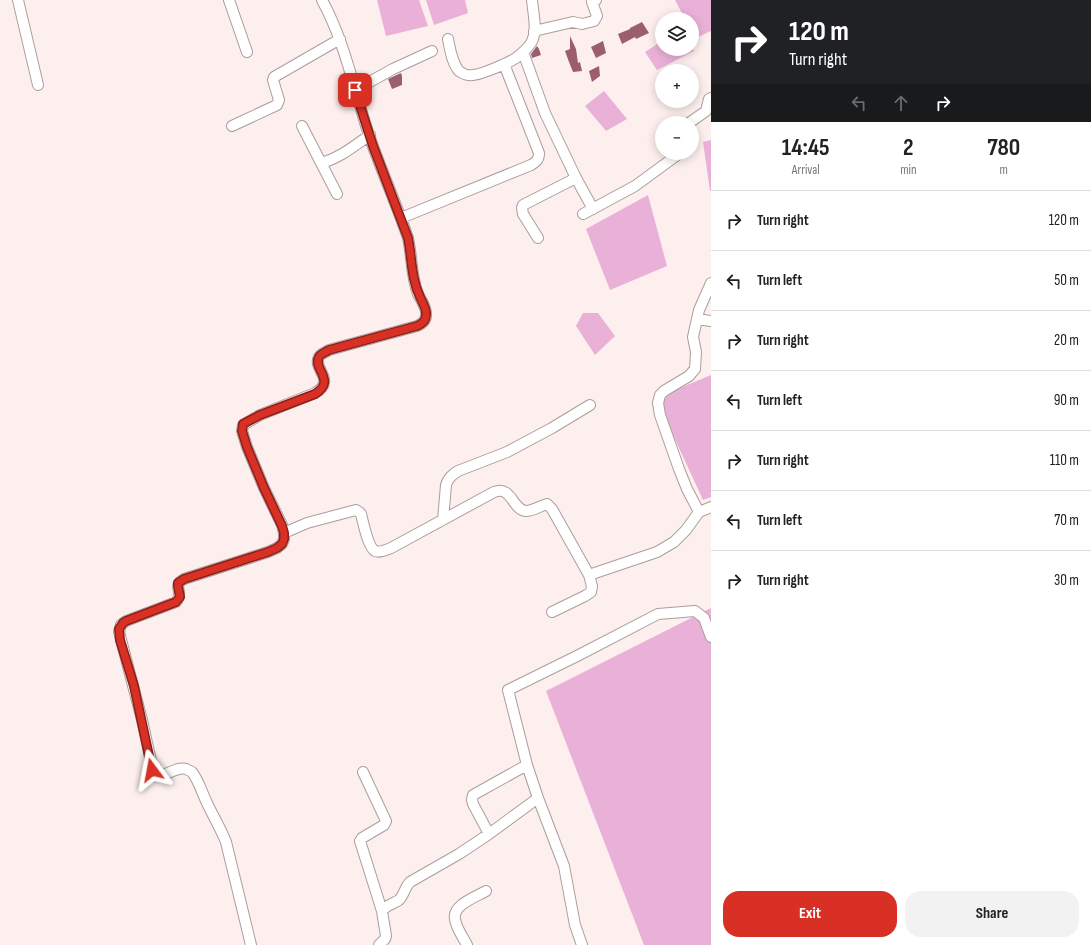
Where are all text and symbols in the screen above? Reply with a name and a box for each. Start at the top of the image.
map controls [655,12,699,160]
button: layers [655,12,699,56]
text: 120 m [789,15,849,48]
icon: right [723,16,775,68]
text: Turn right [789,49,847,70]
button: + [655,64,699,108]
pin [338,73,372,107]
icon: arrive [344,79,366,101]
icon: left [848,92,870,114]
icon: ahead [890,92,912,114]
icon: right [932,92,954,114]
button: − [655,116,699,160]
text: 14:45 [782,133,830,162]
text: 2 [903,133,914,162]
text: 780 [987,133,1020,162]
text: Arrival [792,162,820,178]
text: min [900,162,917,178]
text: m [1000,162,1008,178]
icon: right [723,210,745,232]
text: Turn right [757,211,809,230]
text: 120 m [1049,211,1079,230]
icon: left [723,270,745,292]
text: Turn left [757,271,802,290]
text: 50 m [1054,271,1079,290]
icon: right [723,330,745,352]
text: Turn right [757,331,809,350]
text: 20 m [1054,331,1079,350]
icon: left [723,390,745,412]
text: Turn left [757,391,802,410]
text: 90 m [1054,391,1079,410]
icon: right [723,450,745,472]
text: Turn right [757,451,809,470]
text: 110 m [1050,451,1079,470]
icon: left [723,510,745,532]
text: Turn left [757,511,802,530]
text: 70 m [1054,511,1079,530]
icon: right [723,570,745,592]
text: Turn right [757,571,809,590]
text: 30 m [1054,571,1079,590]
position arrow [131,749,173,791]
button: Exit [723,891,897,937]
button: Share [905,891,1079,937]

